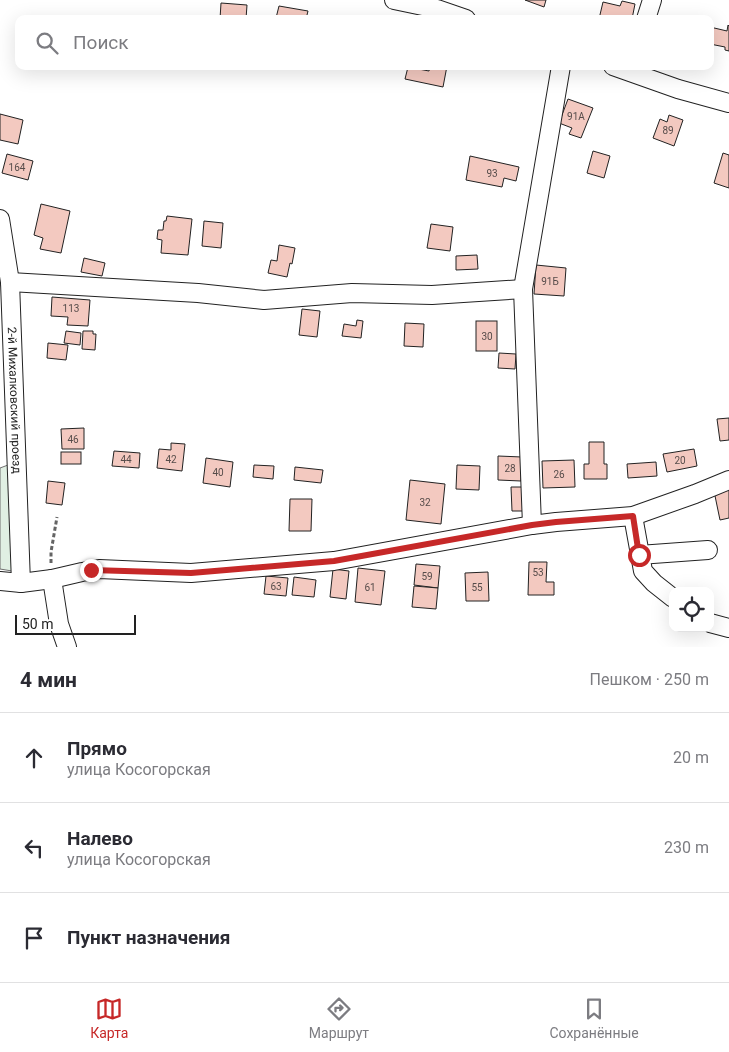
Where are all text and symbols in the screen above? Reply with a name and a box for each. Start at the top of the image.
search box [15,15,714,70]
icon: search [33,29,61,57]
text: Поиск [73,31,129,54]
house number: 91А [567,111,585,122]
house number: 89 [662,125,674,136]
house number: 164 [9,162,26,173]
house number: 93 [486,168,498,179]
house number: 91Б [541,276,559,287]
house number: 113 [63,303,79,314]
street label: 2-й Михалковский проезд [5,327,24,474]
house number: 30 [481,331,493,342]
house number: 46 [67,434,79,445]
house number: 44 [120,454,132,465]
house number: 42 [165,454,177,465]
house number: 20 [674,455,686,466]
house number: 28 [504,463,516,474]
house number: 40 [212,467,224,478]
house number: 26 [553,469,565,480]
house number: 32 [419,497,431,508]
route start [628,544,651,567]
route end [80,559,103,582]
house number: 53 [532,567,544,578]
house number: 59 [421,571,433,582]
house number: 63 [270,581,282,592]
house number: 61 [364,582,376,593]
house number: 55 [471,582,483,593]
map controls [669,587,714,632]
button: locate [669,587,714,632]
scale bar [15,612,136,635]
text: 50 m [22,616,54,632]
text: 4 мин [20,668,77,692]
text: Пешком · 250 m [590,670,709,689]
text: Прямо [67,737,127,760]
icon: ahead [20,744,48,772]
text: 20 m [673,748,709,767]
text: улица Косогорская [67,760,211,779]
text: Налево [67,827,133,850]
icon: left [20,834,48,862]
text: 230 m [664,838,709,857]
text: улица Косогорская [67,850,211,869]
icon: arrive [20,924,48,952]
text: Пункт назначения [67,926,230,949]
tab: Карта [90,995,128,1041]
tab: Маршрут [309,995,369,1041]
tab: Сохранённые [549,995,639,1041]

